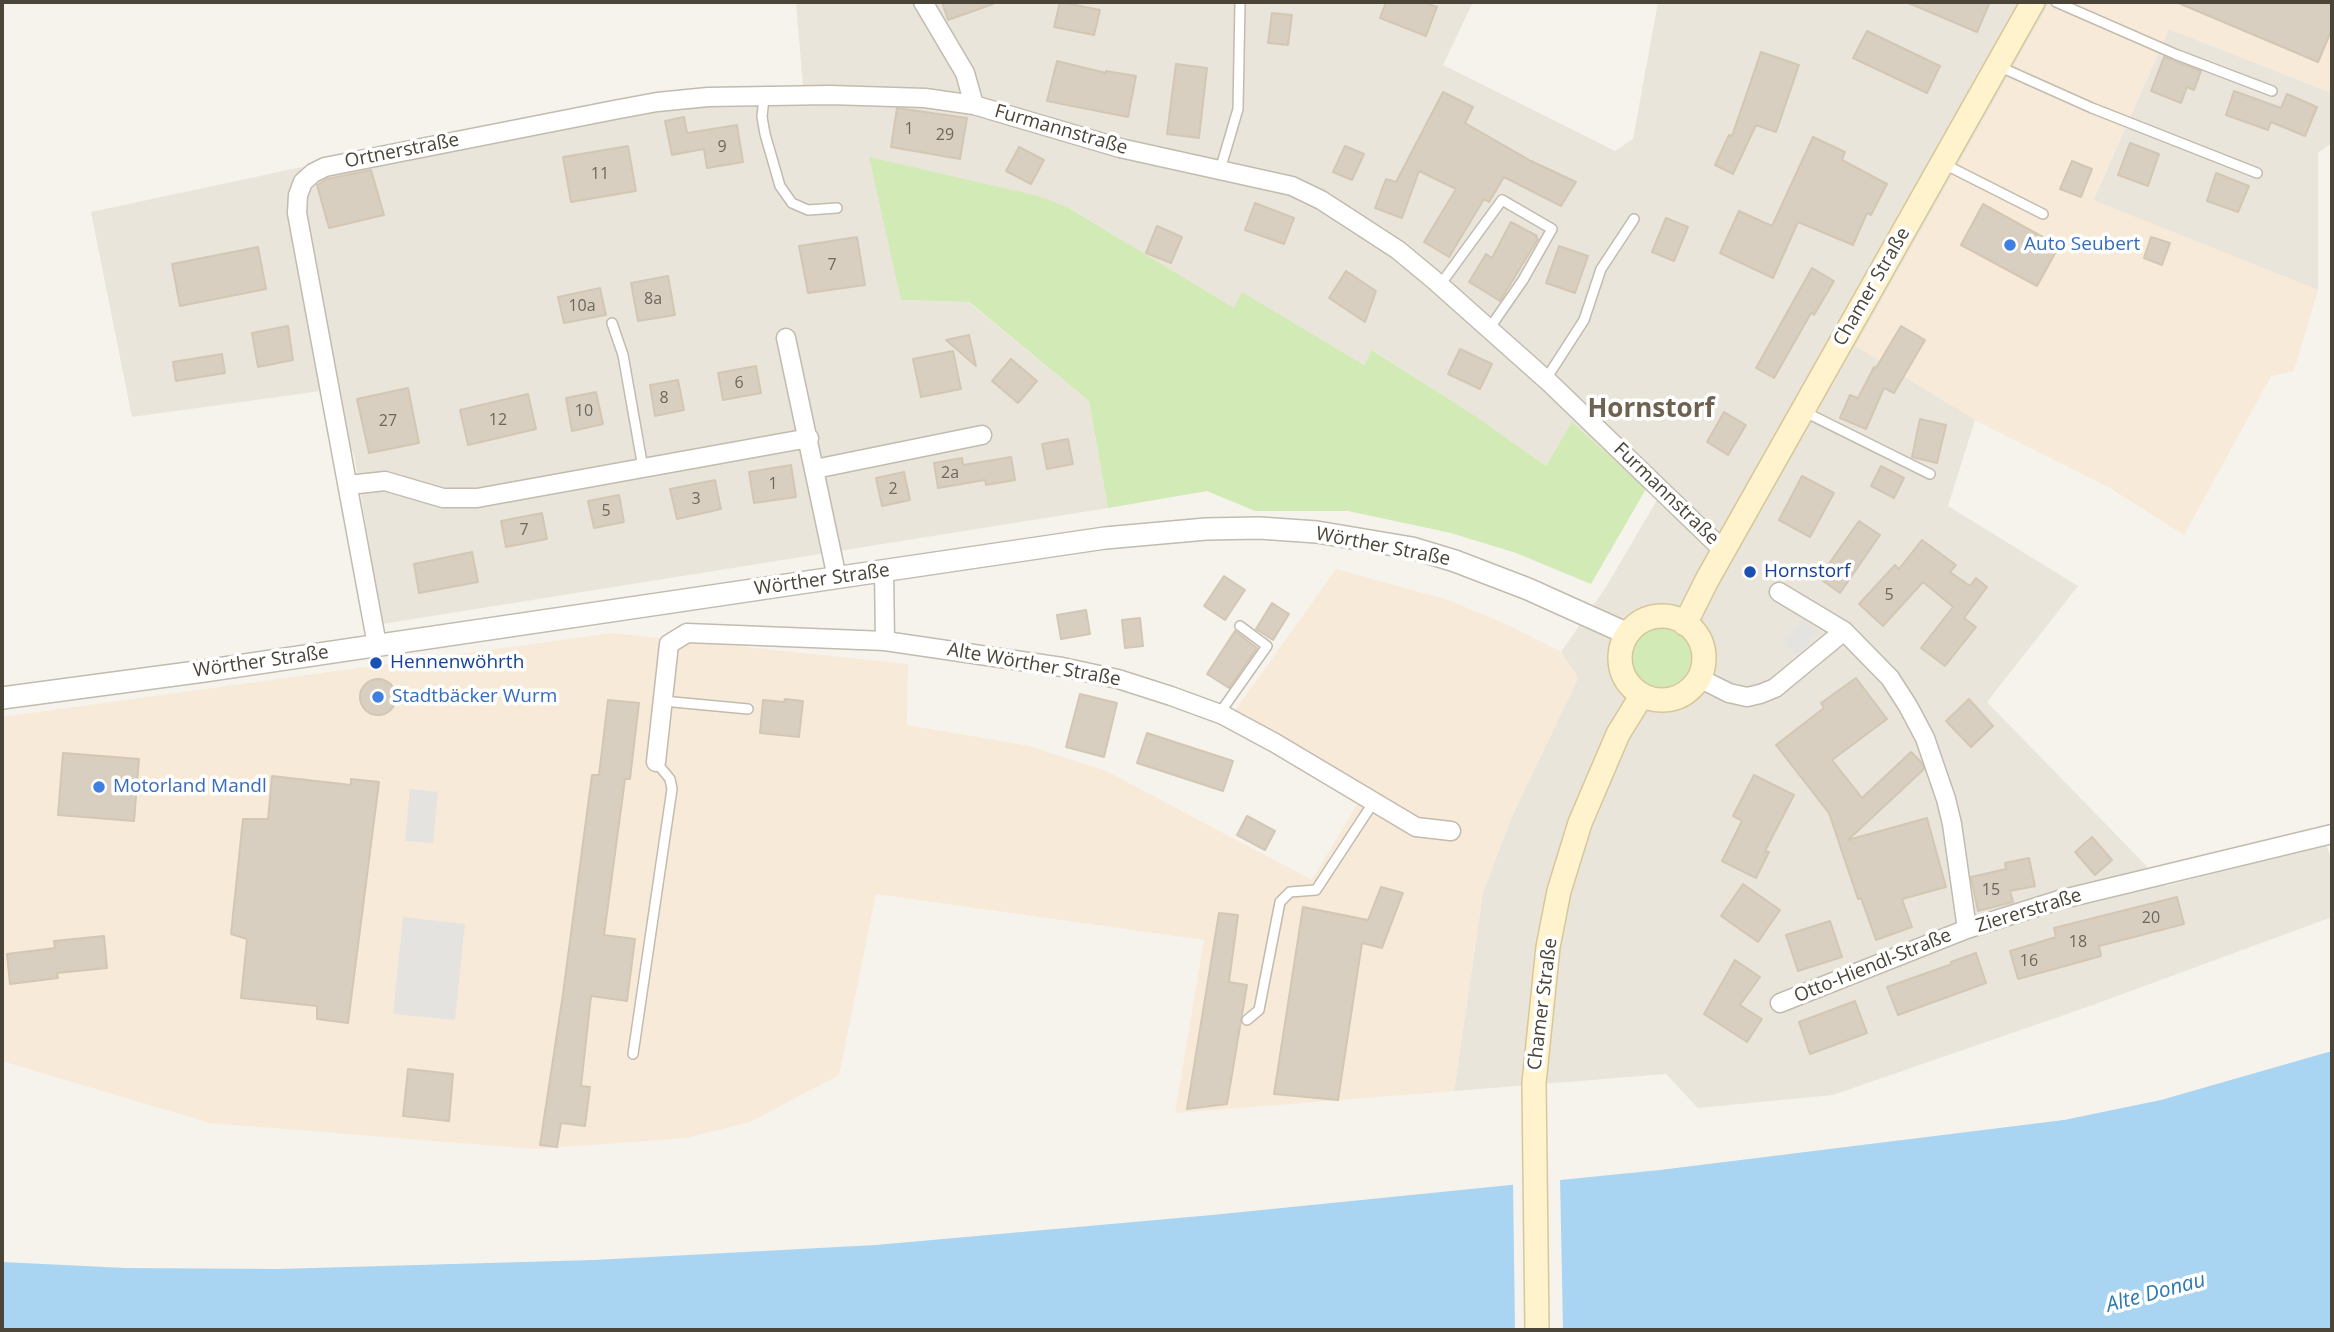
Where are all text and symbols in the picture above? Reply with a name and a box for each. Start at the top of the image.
street label: Furmannstraße [992,100,1130,160]
house number: 1 [904,119,914,139]
house number: 29 [936,125,954,145]
street label: Ortnerstraße [343,129,461,173]
house number: 9 [717,137,727,157]
house number: 11 [591,164,609,184]
street label: Chamer Straße [1829,224,1915,350]
place label: Auto Seubert [2024,234,2140,256]
marker: Auto Seubert [2002,237,2018,253]
house number: 7 [827,255,837,275]
house number: 8a [644,289,662,309]
house number: 10a [568,296,596,316]
house number: 6 [734,373,744,393]
house number: 8 [659,388,669,408]
district label: Hornstorf [1587,394,1715,426]
house number: 10 [575,401,593,421]
house number: 12 [489,410,507,430]
house number: 27 [379,411,397,431]
street label: Furmannstraße [1609,438,1723,550]
house number: 2a [941,463,959,483]
house number: 1 [768,474,778,494]
house number: 2 [888,479,898,499]
house number: 3 [691,489,701,509]
house number: 5 [601,501,611,521]
house number: 7 [519,520,529,540]
street label: Wörther Straße [1314,523,1452,571]
street label: Wörther Straße [753,559,891,601]
place label: Hornstorf [1764,561,1850,583]
marker: Hornstorf [1742,564,1758,580]
house number: 5 [1884,585,1894,605]
street label: Alte Wörther Straße [945,639,1123,691]
street label: Wörther Straße [192,641,330,683]
place label: Hennenwöhrth [390,652,524,674]
marker: Hennenwöhrth [368,655,384,671]
place label: Stadtbäcker Wurm [392,686,557,708]
marker: Stadtbäcker Wurm [370,689,386,705]
place label: Motorland Mandl [113,776,267,798]
marker: Motorland Mandl [91,779,107,795]
house number: 15 [1982,880,2000,900]
street label: Ziererstraße [1973,884,2085,938]
house number: 20 [2142,908,2160,928]
street label: Otto-Hiendl-Straße [1791,924,1955,1008]
house number: 18 [2069,932,2087,952]
street label: Chamer Straße [1524,937,1562,1071]
house number: 16 [2020,951,2038,971]
water label: Alte Donau [2104,1268,2208,1318]

